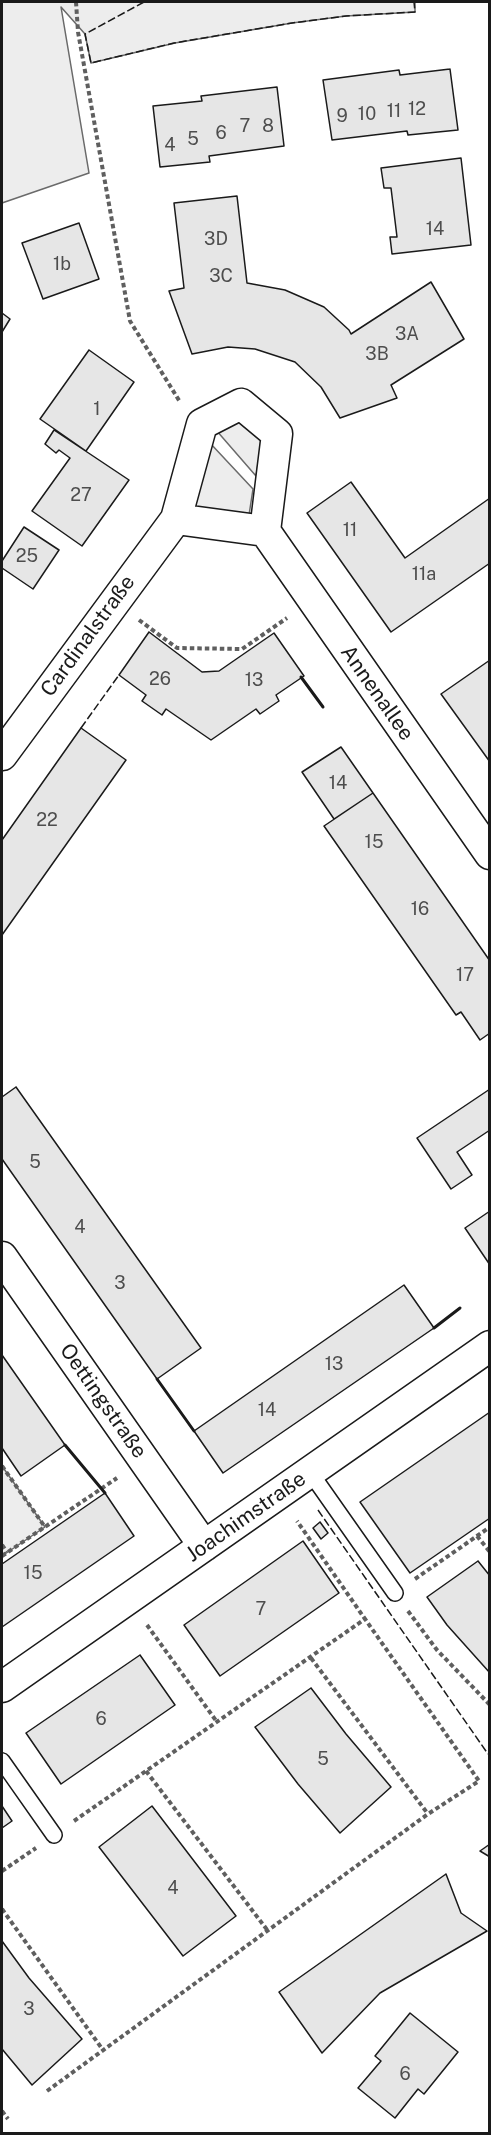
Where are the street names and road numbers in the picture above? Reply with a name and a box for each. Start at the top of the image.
street label: Cardinalstraße [35,570,141,702]
street label: Annenallee [335,641,419,745]
street label: Oettingstraße [54,1339,152,1463]
street label: Joachimstraße [181,1466,311,1568]

